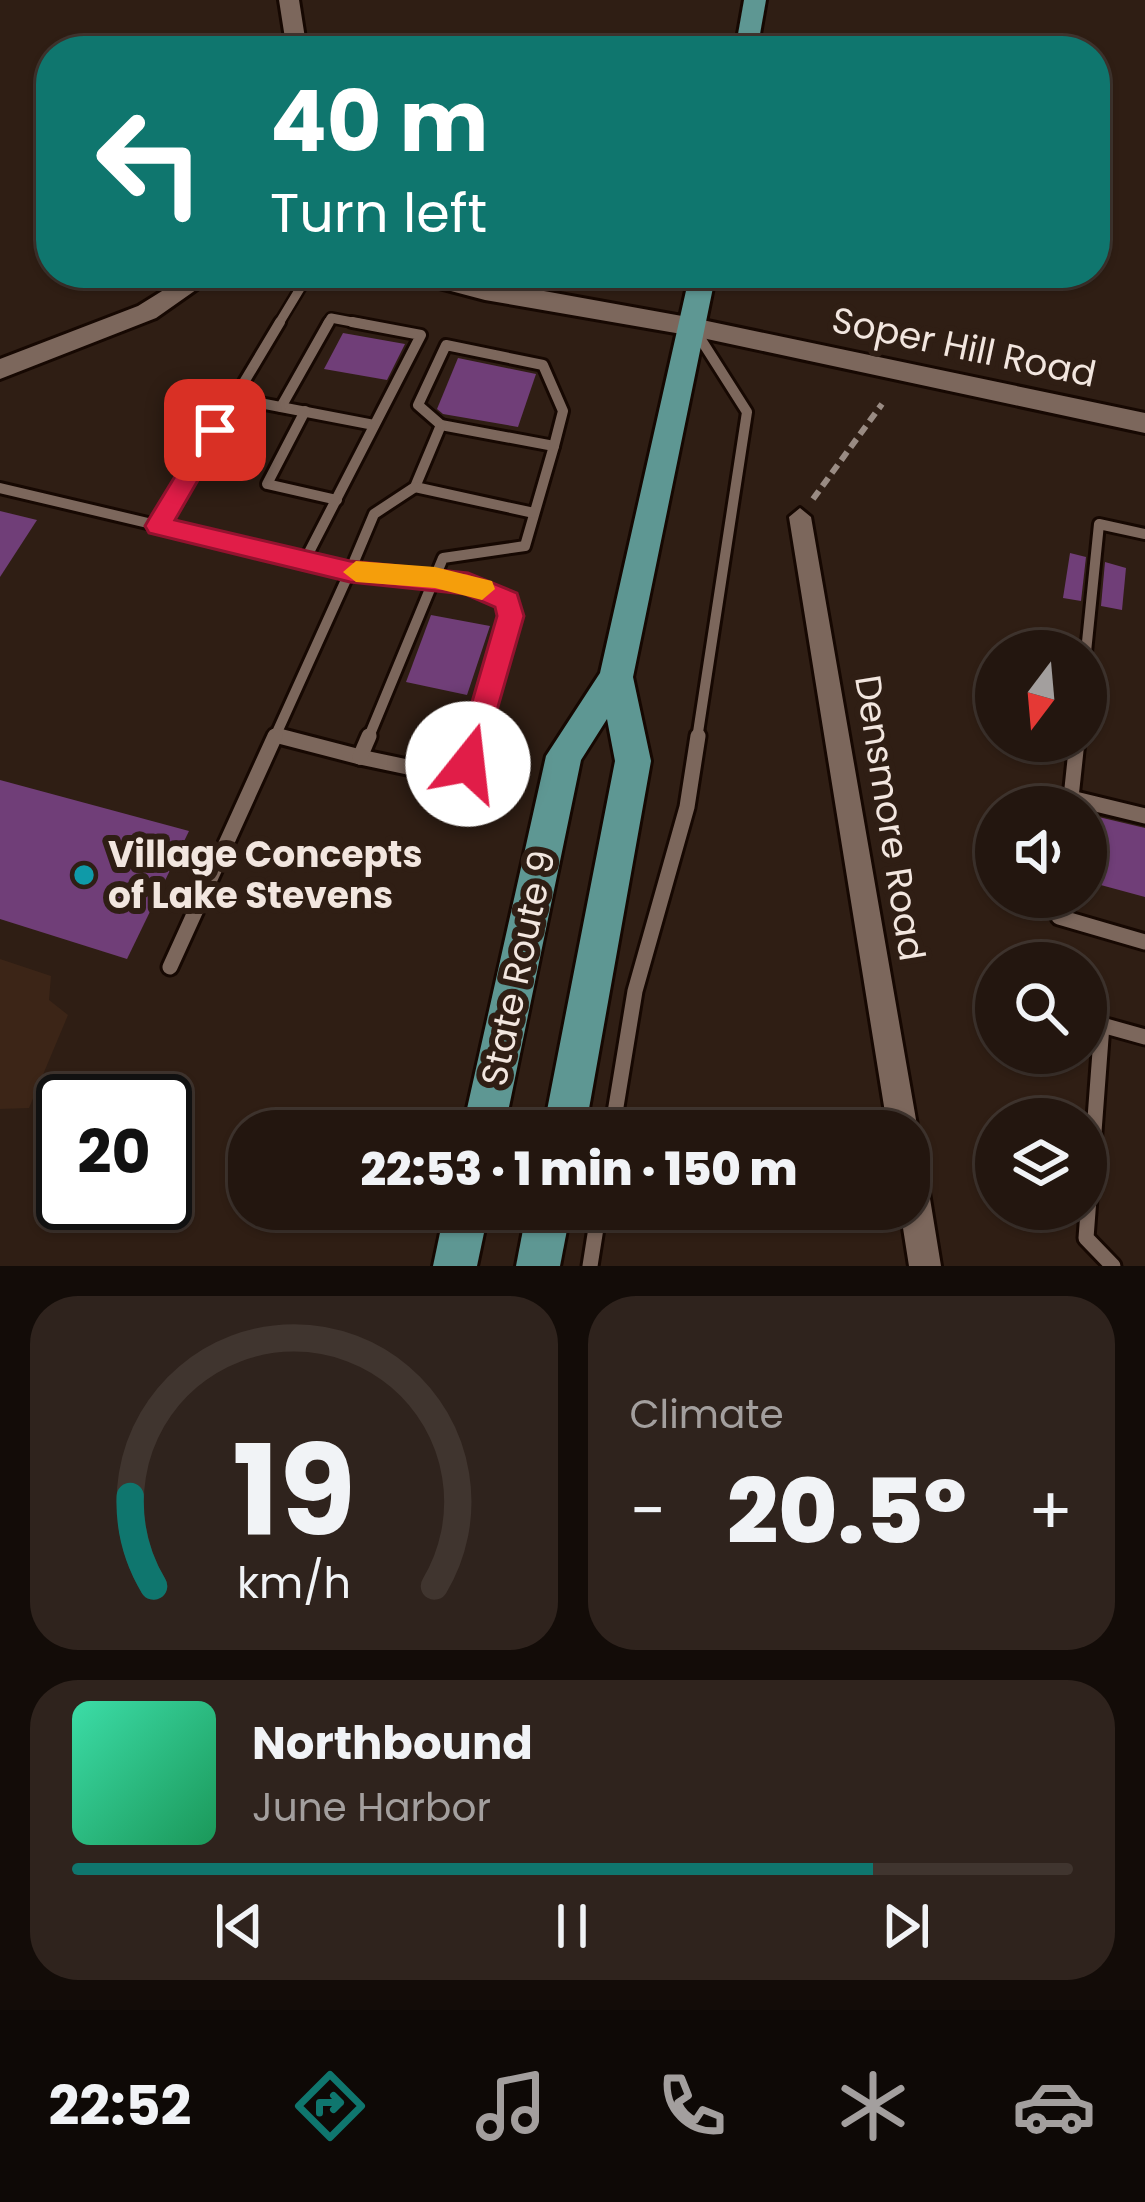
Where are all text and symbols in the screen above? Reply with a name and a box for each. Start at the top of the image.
text: 40 m [270,63,488,180]
icon: left [72,84,228,240]
text: Turn left [270,175,487,251]
street label: Soper Hill Road [827,294,1101,400]
pin [164,379,266,481]
icon: arrive [182,397,248,463]
north arrow [975,630,1107,762]
map controls [975,630,1107,1230]
street label: Densmore Road [842,671,938,965]
position arrow [405,701,531,827]
button: sound [975,786,1107,918]
place label: Village Concepts of Lake Stevens [108,829,423,921]
street label: State Route 9 [468,846,568,1090]
marker: Village Concepts of Lake Stevens [71,862,97,888]
button: search [975,942,1107,1074]
speed limit sign: 20 [36,1074,192,1230]
button: layers [975,1098,1107,1230]
text: 22:53 · 1 min · 150 m [360,1138,798,1201]
text: Climate [630,1387,784,1442]
text: 19 [232,1404,356,1579]
text: 20.5° [727,1448,967,1575]
text: − [630,1465,666,1557]
text: + [1028,1465,1073,1557]
text: km/h [237,1553,351,1613]
text: Northbound [252,1712,533,1775]
text: June Harbor [252,1780,491,1835]
icon: previous [206,1893,272,1959]
icon: pause [539,1893,605,1959]
icon: next [873,1893,939,1959]
icon: directions [288,2064,372,2148]
icon: music [469,2064,553,2148]
icon: phone [650,2064,734,2148]
icon: climate [831,2064,915,2148]
icon: car [1012,2064,1096,2148]
text: 22:52 [49,2068,191,2144]

